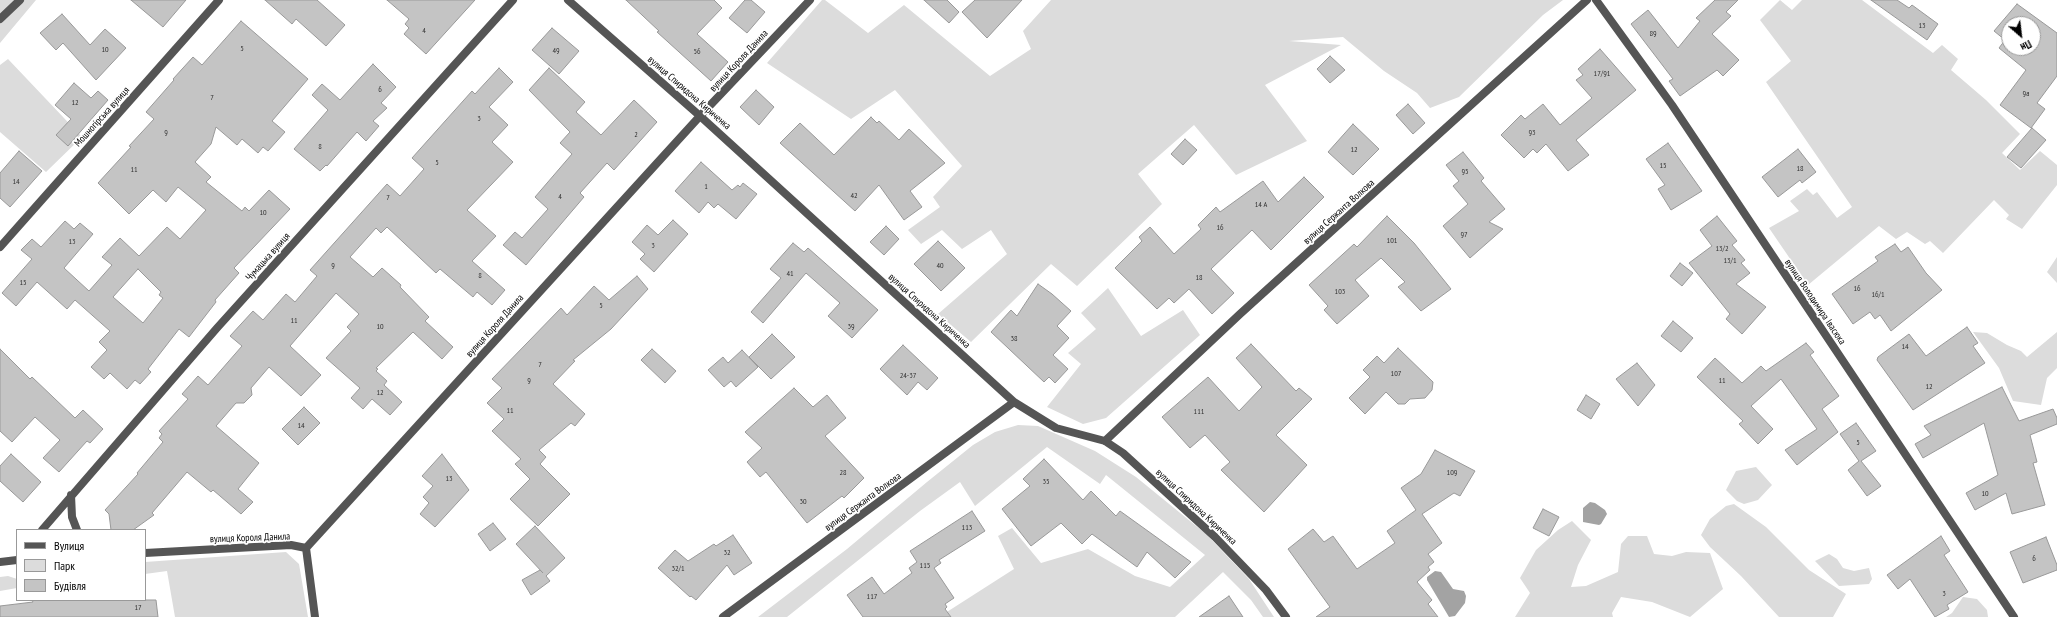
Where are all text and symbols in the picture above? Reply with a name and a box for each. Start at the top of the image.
north arrow [2001,16,2041,56]
house number: 13 [1918,21,1926,31]
house number: 4 [422,26,426,36]
street label: вулиця Короля Данила [707,28,771,94]
house number: 89 [1649,29,1657,39]
text: Пн [2018,37,2034,54]
house number: 5 [240,44,244,54]
house number: 10 [101,45,109,55]
house number: 49 [552,46,560,56]
house number: 56 [693,47,701,57]
street label: вулиця Спиридона Кириченка [645,54,733,132]
house number: 17/91 [1594,69,1610,79]
street label: Мошногірська вулиця [72,85,132,149]
house number: 6 [378,85,382,95]
house number: 9а [2023,89,2029,99]
house number: 7 [210,93,214,103]
house number: 12 [71,98,79,108]
house number: 3 [477,114,481,124]
house number: 9 [164,128,168,138]
house number: 93 [1528,128,1536,138]
house number: 2 [634,130,638,140]
house number: 8 [318,142,322,152]
house number: 12 [1350,145,1358,155]
house number: 5 [435,158,439,168]
house number: 15 [1659,161,1667,171]
house number: 18 [1796,164,1804,174]
house number: 11 [130,165,138,175]
house number: 95 [1461,167,1469,177]
house number: 14 [12,177,20,187]
street label: вулиця Сержанта Волкова [1301,177,1377,247]
house number: 1 [704,182,708,192]
house number: 42 [850,191,858,201]
house number: 4 [558,192,562,202]
house number: 7 [386,193,390,203]
house number: 14 А [1255,200,1267,210]
house number: 10 [259,208,267,218]
house number: 16 [1216,223,1224,233]
house number: 97 [1460,230,1468,240]
street label: Чумацька вулиця [243,231,293,283]
house number: 101 [1387,236,1397,246]
house number: 13 [68,237,76,247]
house number: 3 [651,241,655,251]
house number: 13/2 [1715,244,1729,254]
house number: 13/1 [1723,256,1737,266]
street label: вулиця Володимира Івасюка [1782,257,1848,347]
house number: 9 [331,261,335,271]
house number: 40 [936,261,944,271]
house number: 41 [786,269,794,279]
house number: 8 [478,271,482,281]
street label: вулиця Спиридона Кириченка [886,271,972,351]
house number: 18 [1195,273,1203,283]
house number: 15 [19,278,27,288]
house number: 16 [1853,284,1861,294]
house number: 103 [1335,287,1345,297]
house number: 16/1 [1871,290,1885,300]
street label: вулиця Короля Данила [464,292,526,360]
house number: 5 [599,301,603,311]
house number: 11 [290,316,298,326]
house number: 10 [376,322,384,332]
house number: 39 [847,322,855,332]
house number: 38 [1010,334,1018,344]
house number: 14 [1901,342,1909,352]
house number: 7 [538,360,542,370]
house number: 107 [1391,369,1401,379]
house number: 24-37 [900,371,916,381]
house number: 9 [527,376,531,386]
house number: 11 [1718,376,1726,386]
house number: 12 [1925,382,1933,392]
house number: 12 [376,388,384,398]
house number: 11 [506,406,514,416]
house number: 111 [1194,407,1204,417]
house number: 14 [297,421,305,431]
house number: 5 [1856,438,1860,448]
street label: вулиця Спиридона Кириченка [1153,466,1239,548]
house number: 28 [839,468,847,478]
house number: 109 [1447,468,1457,478]
street label: вулиця Сержанта Волкова [822,470,904,534]
house number: 13 [445,474,453,484]
house number: 35 [1042,477,1050,487]
house number: 10 [1981,489,1989,499]
house number: 30 [799,497,807,507]
house number: 113 [962,523,972,533]
legend [16,529,146,601]
street label: вулиця Короля Данила [210,531,290,545]
text: Вулиця [54,538,84,553]
house number: 32 [723,548,731,558]
house number: 6 [2032,554,2036,564]
text: Парк [54,558,75,573]
house number: 115 [920,561,930,571]
house number: 32/1 [671,564,685,574]
text: Будівля [54,578,86,593]
house number: 3 [1942,589,1946,599]
house number: 117 [867,592,877,602]
house number: 17 [134,603,142,613]

